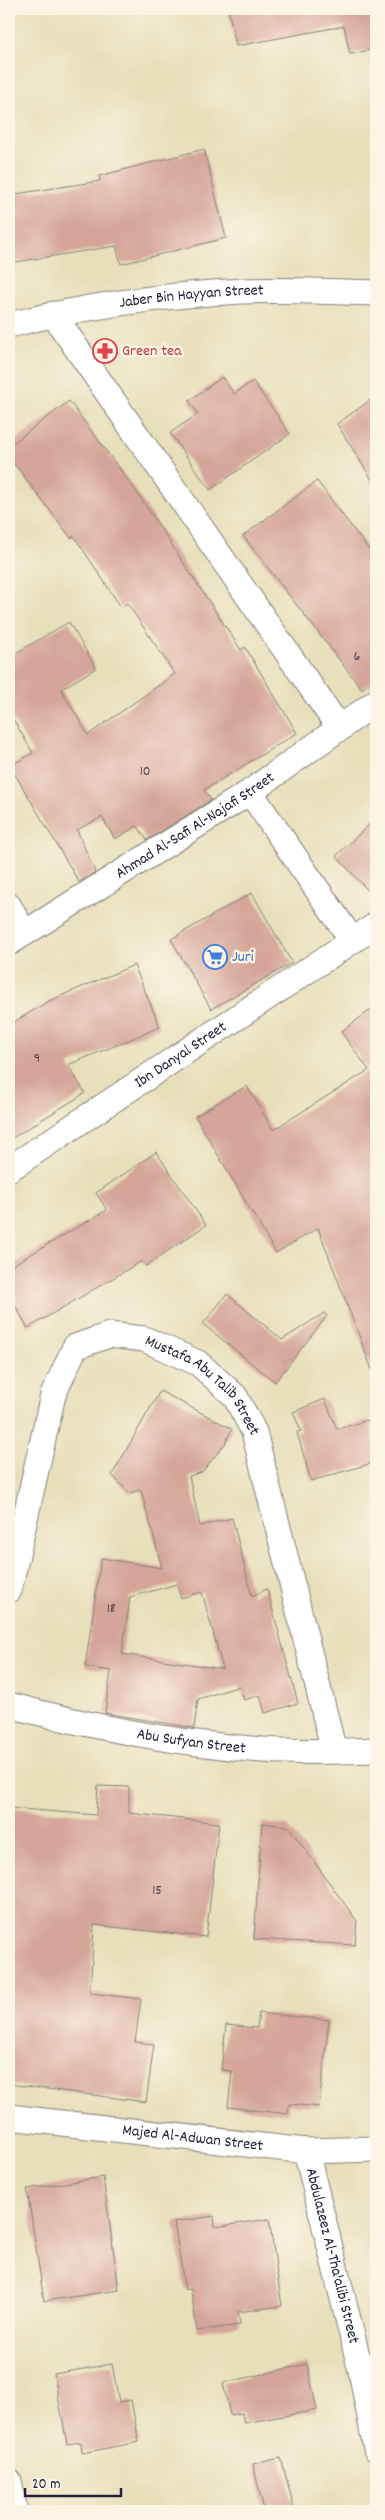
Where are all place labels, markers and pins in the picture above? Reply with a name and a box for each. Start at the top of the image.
pharmacy icon: Green tea [92,338,118,364]
place label: Green tea [122,340,182,363]
supermarket icon: Juri [202,944,228,970]
place label: Juri [232,946,254,969]

